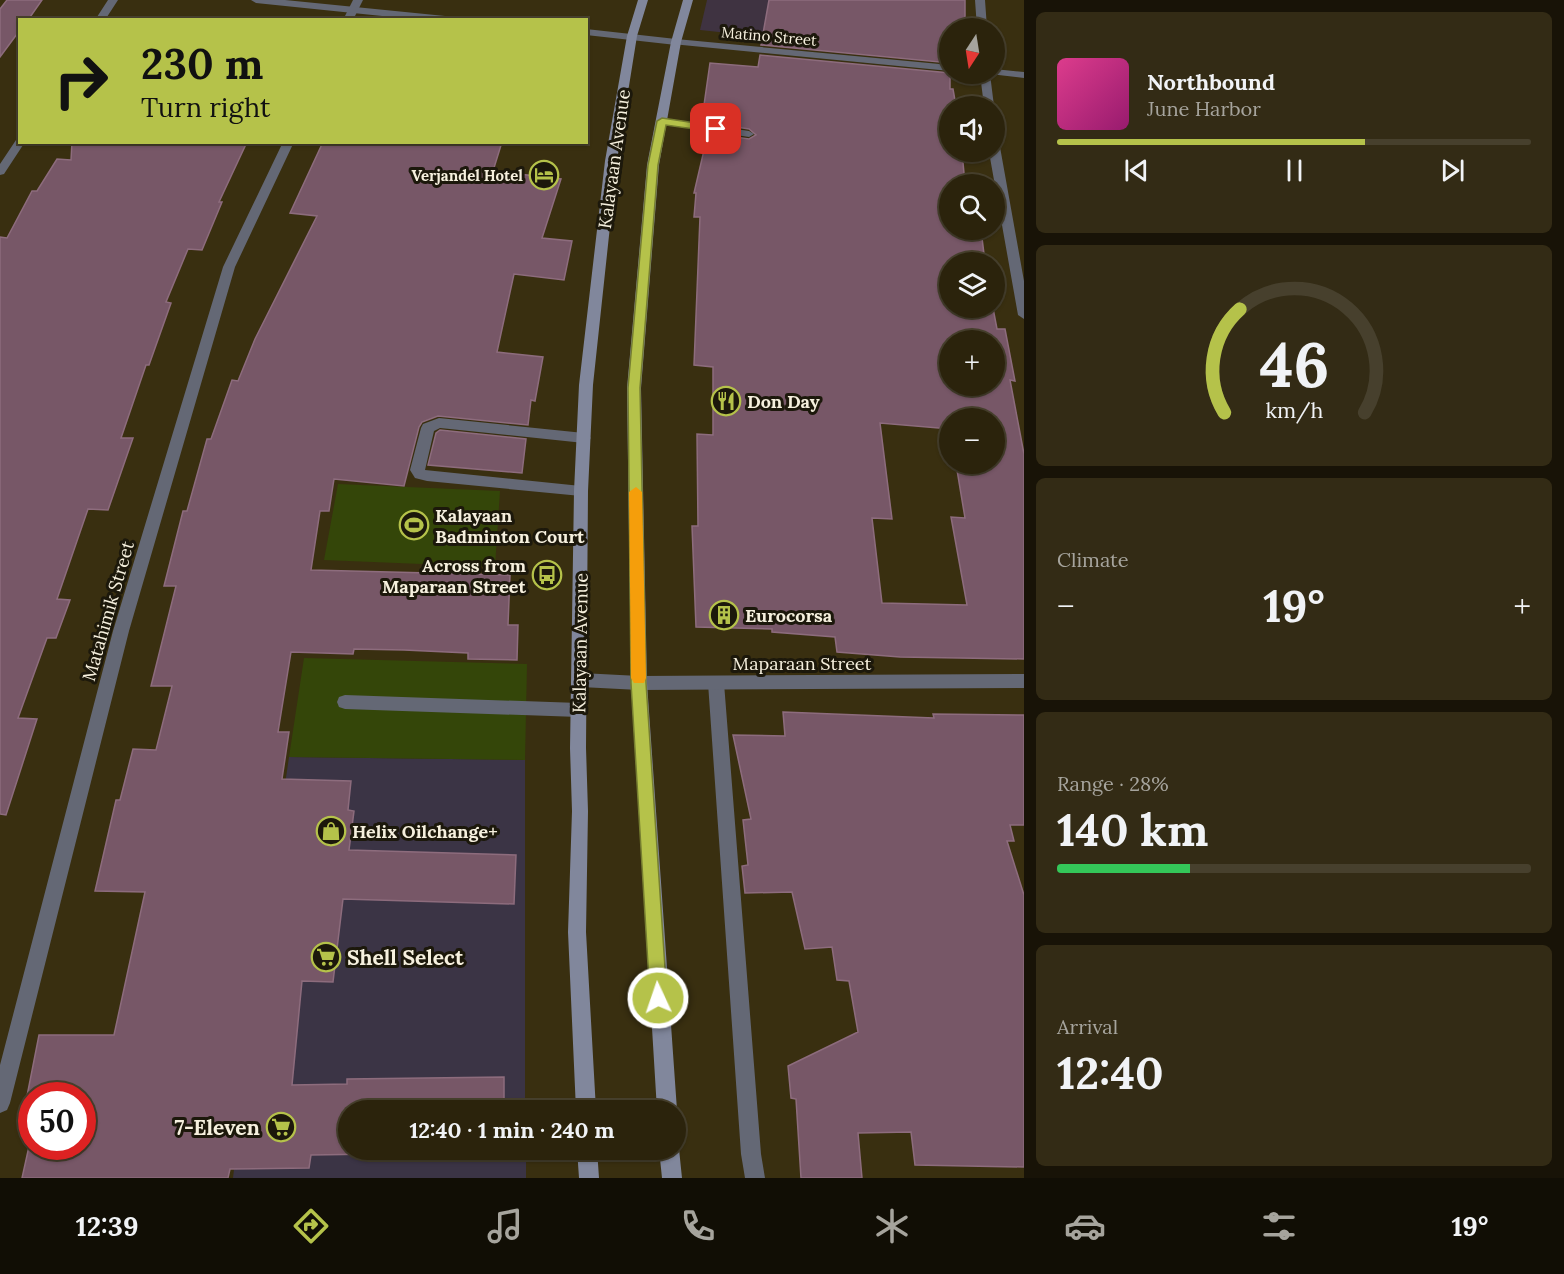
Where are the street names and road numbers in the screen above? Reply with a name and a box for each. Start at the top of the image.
street label: Matino Street [720,22,818,50]
street label: Kalayaan Avenue [593,88,635,230]
street label: Matahimik Street [77,538,139,684]
street label: Kalayaan Avenue [567,572,593,713]
street label: Maparaan Street [733,652,871,675]

